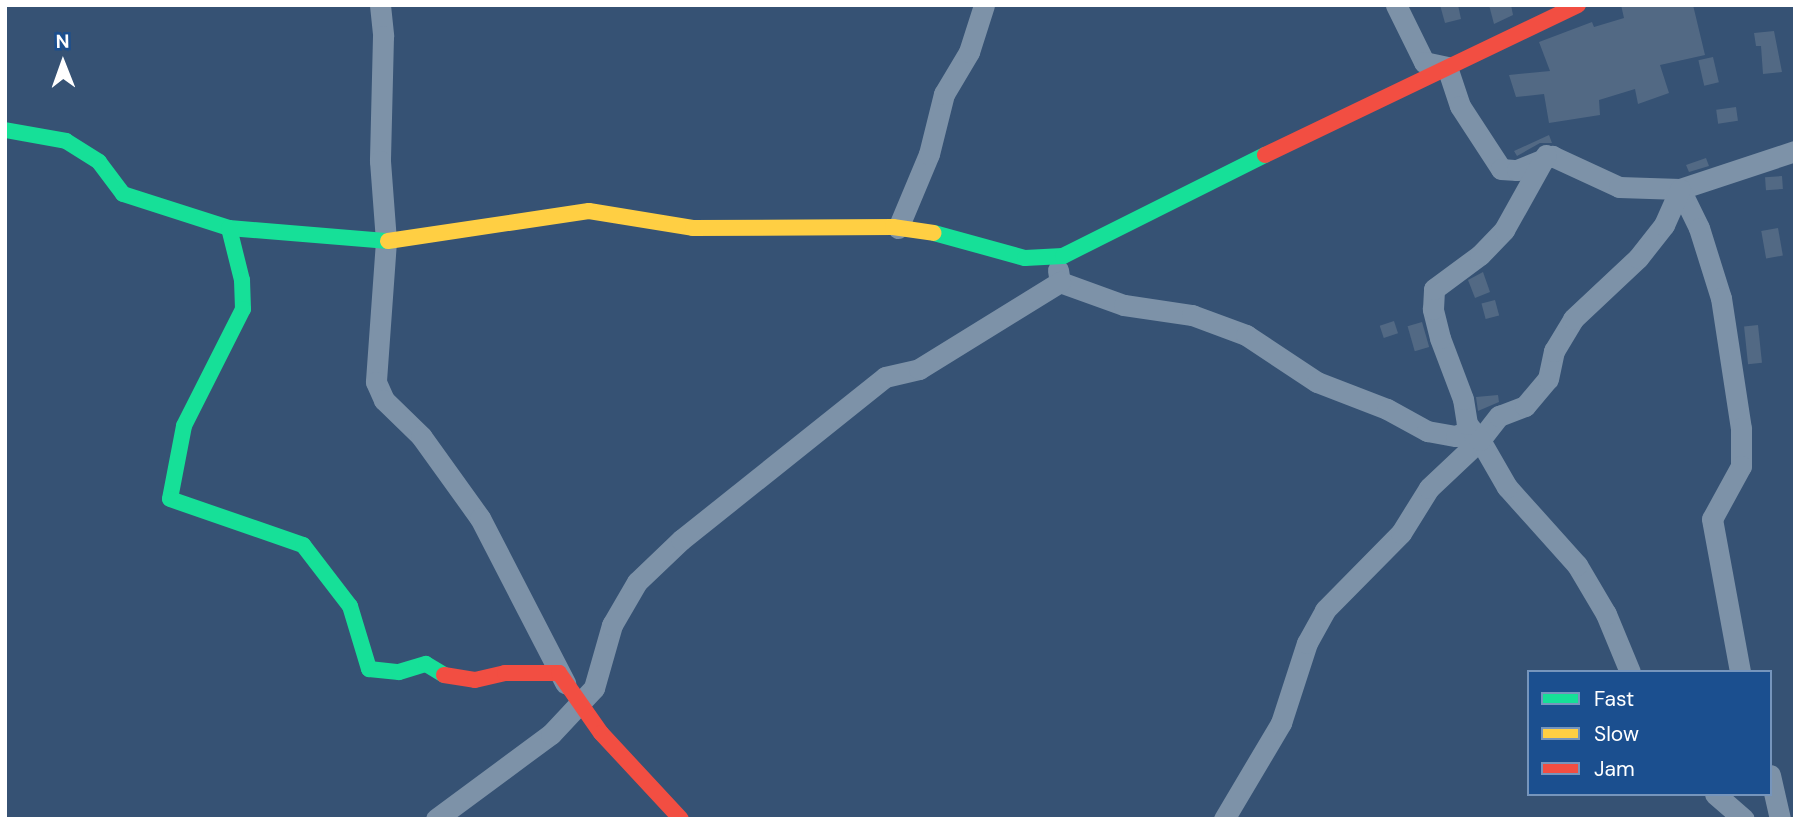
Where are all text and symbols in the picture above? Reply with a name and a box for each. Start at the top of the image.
north arrow [28,28,98,98]
text: N [55,29,70,54]
legend [1527,670,1772,796]
text: Fast [1594,685,1634,713]
text: Slow [1594,720,1639,748]
text: Jam [1594,755,1635,783]

